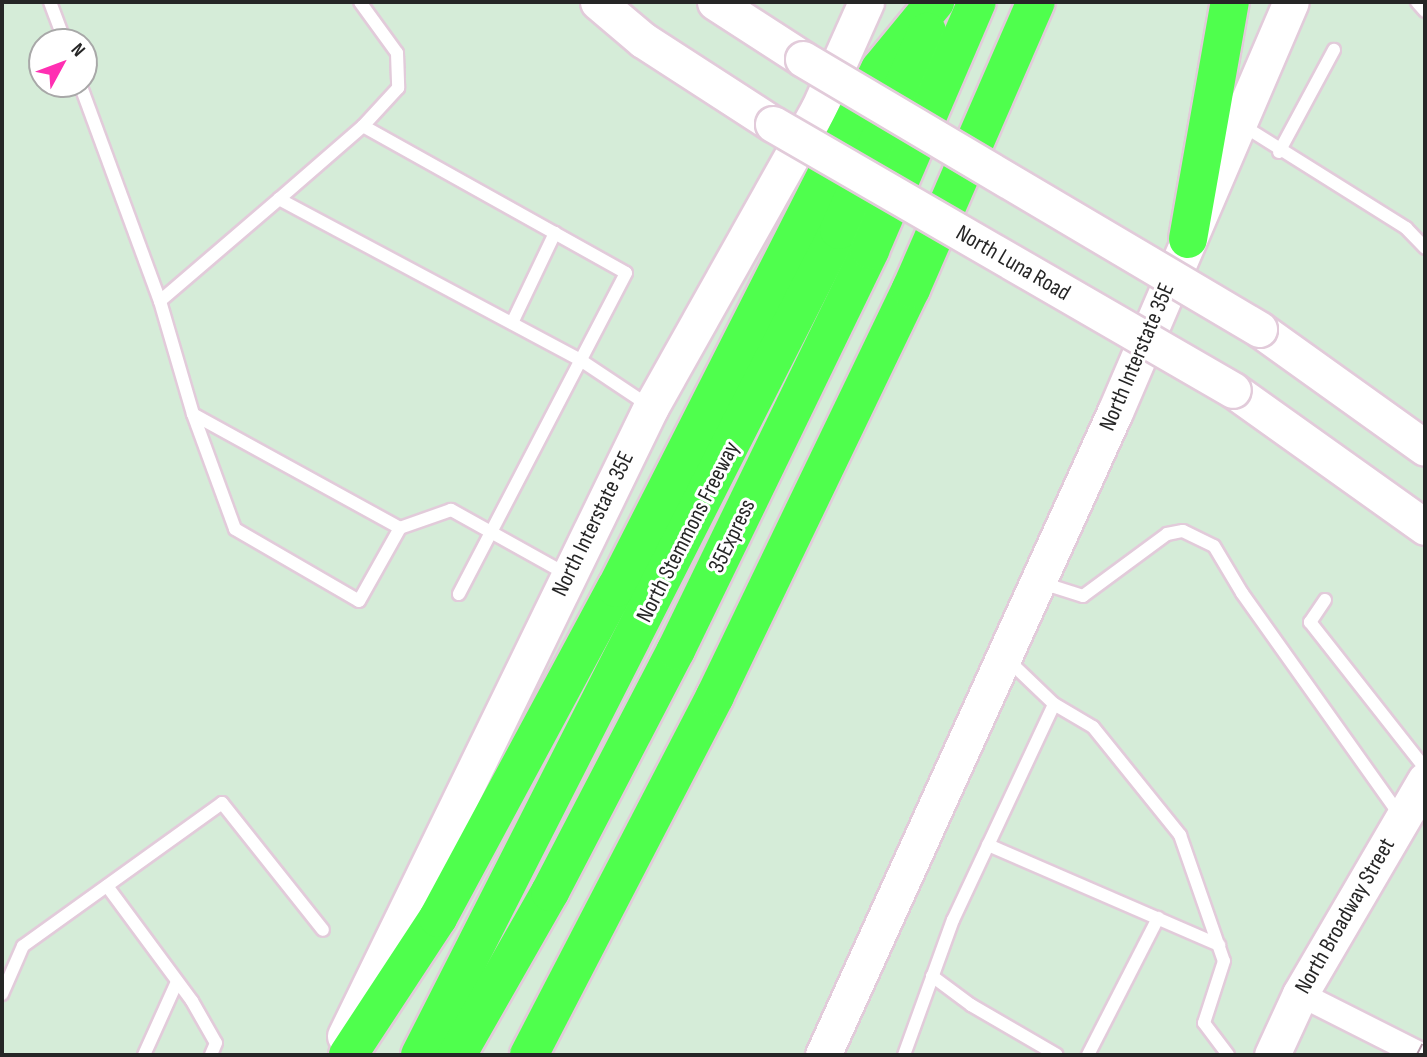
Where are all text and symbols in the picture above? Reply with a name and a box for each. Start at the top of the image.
north arrow [28,28,98,98]
text: N [66,39,90,62]
street label: North Luna Road [951,219,1075,307]
street label: North Interstate 35E [1093,279,1181,435]
street label: North Stemmons Freeway [631,437,745,627]
street label: North Interstate 35E [546,447,640,601]
street label: 35Express [702,495,762,577]
street label: North Broadway Street [1289,833,1401,999]

